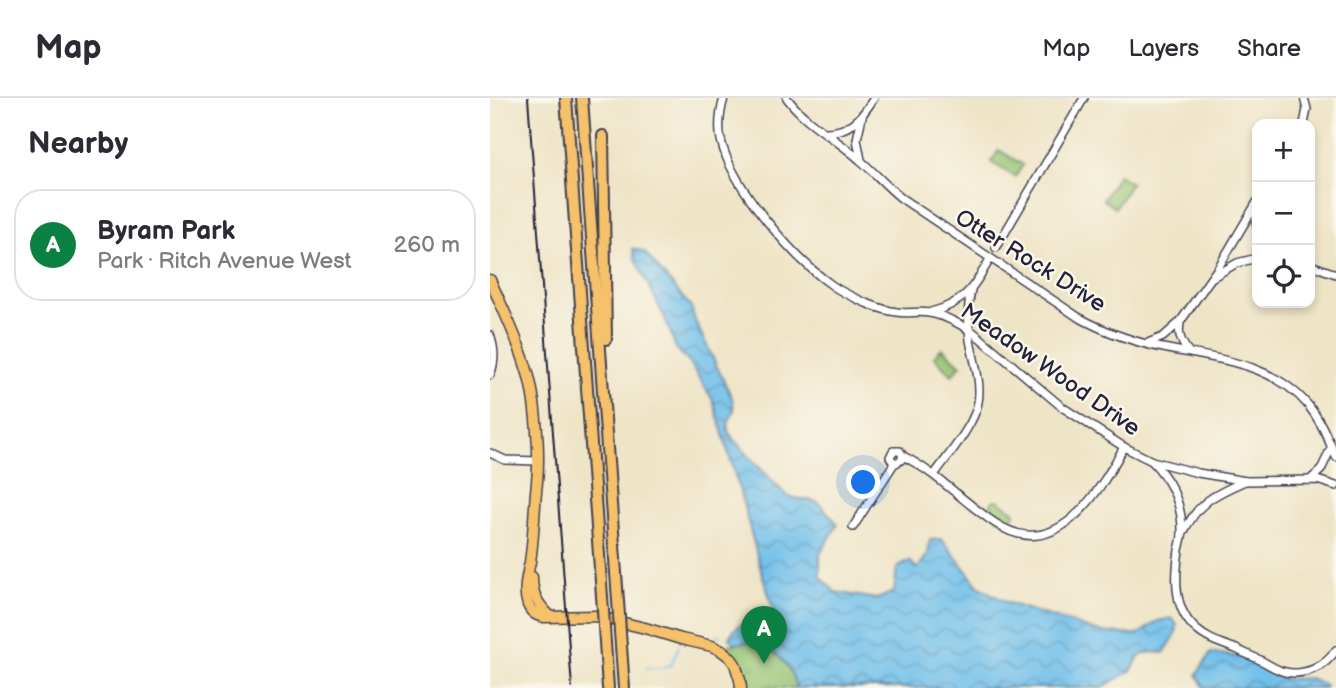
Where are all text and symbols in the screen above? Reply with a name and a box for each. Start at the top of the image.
text: Map [35,28,101,68]
text: Map [1042,34,1090,63]
text: Layers [1128,34,1199,63]
text: Share [1237,34,1301,63]
map controls [1252,119,1315,308]
button: + [1252,119,1315,182]
text: Nearby [28,126,128,162]
button: − [1252,182,1315,245]
street label: Otter Rock Drive [950,203,1111,318]
text: Byram Park [97,216,235,247]
text: A [46,231,60,259]
text: 260 m [394,231,460,259]
button: locate [1252,245,1315,308]
text: Park · Ritch Avenue West [97,247,352,275]
street label: Meadow Wood Drive [955,297,1146,442]
your location [846,465,880,499]
pin: A [741,606,787,664]

